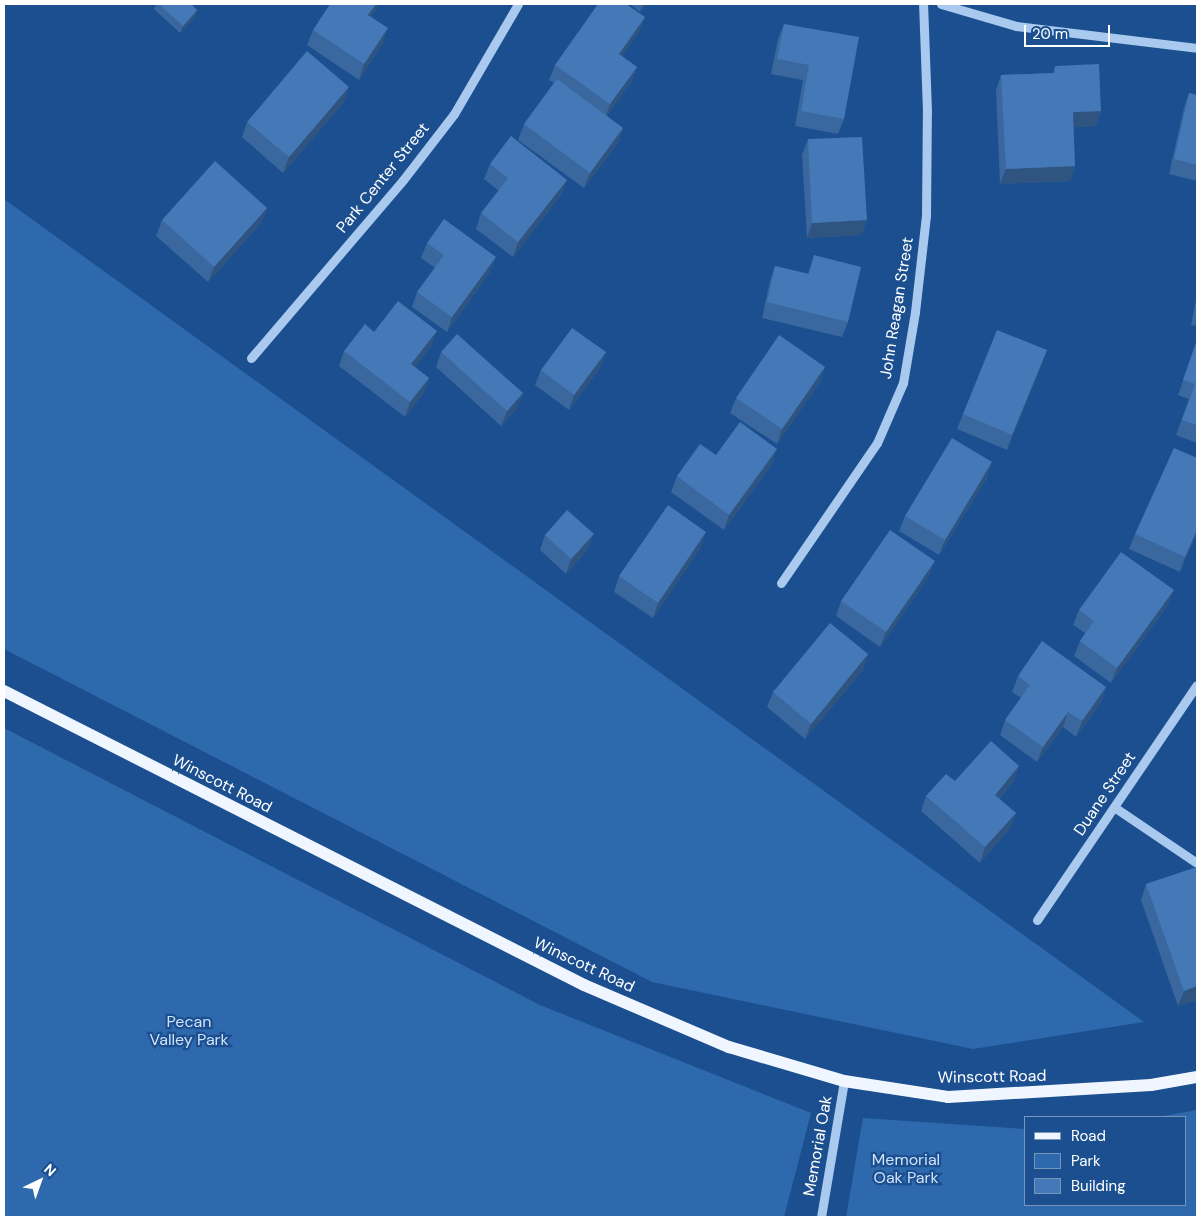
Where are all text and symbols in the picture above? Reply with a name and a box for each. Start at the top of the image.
scale bar [1026,15,1112,47]
text: 20 m [1032,24,1068,44]
street label: Park Center Street [333,119,433,237]
street label: John Reagan Street [876,236,918,380]
street label: Duane Street [1070,749,1140,839]
street label: Winscott Road [169,751,275,817]
street label: Winscott Road [531,933,637,997]
park label: Pecan Valley Park [149,1012,229,1050]
street label: Winscott Road [937,1066,1047,1088]
street label: Memorial Oak [800,1094,836,1198]
legend [1024,1116,1186,1206]
text: Road [1071,1126,1106,1146]
park label: Memorial Oak Park [872,1150,940,1188]
text: Park [1071,1151,1101,1171]
north arrow [15,1156,65,1206]
text: N [40,1160,60,1180]
text: Building [1071,1176,1126,1196]

